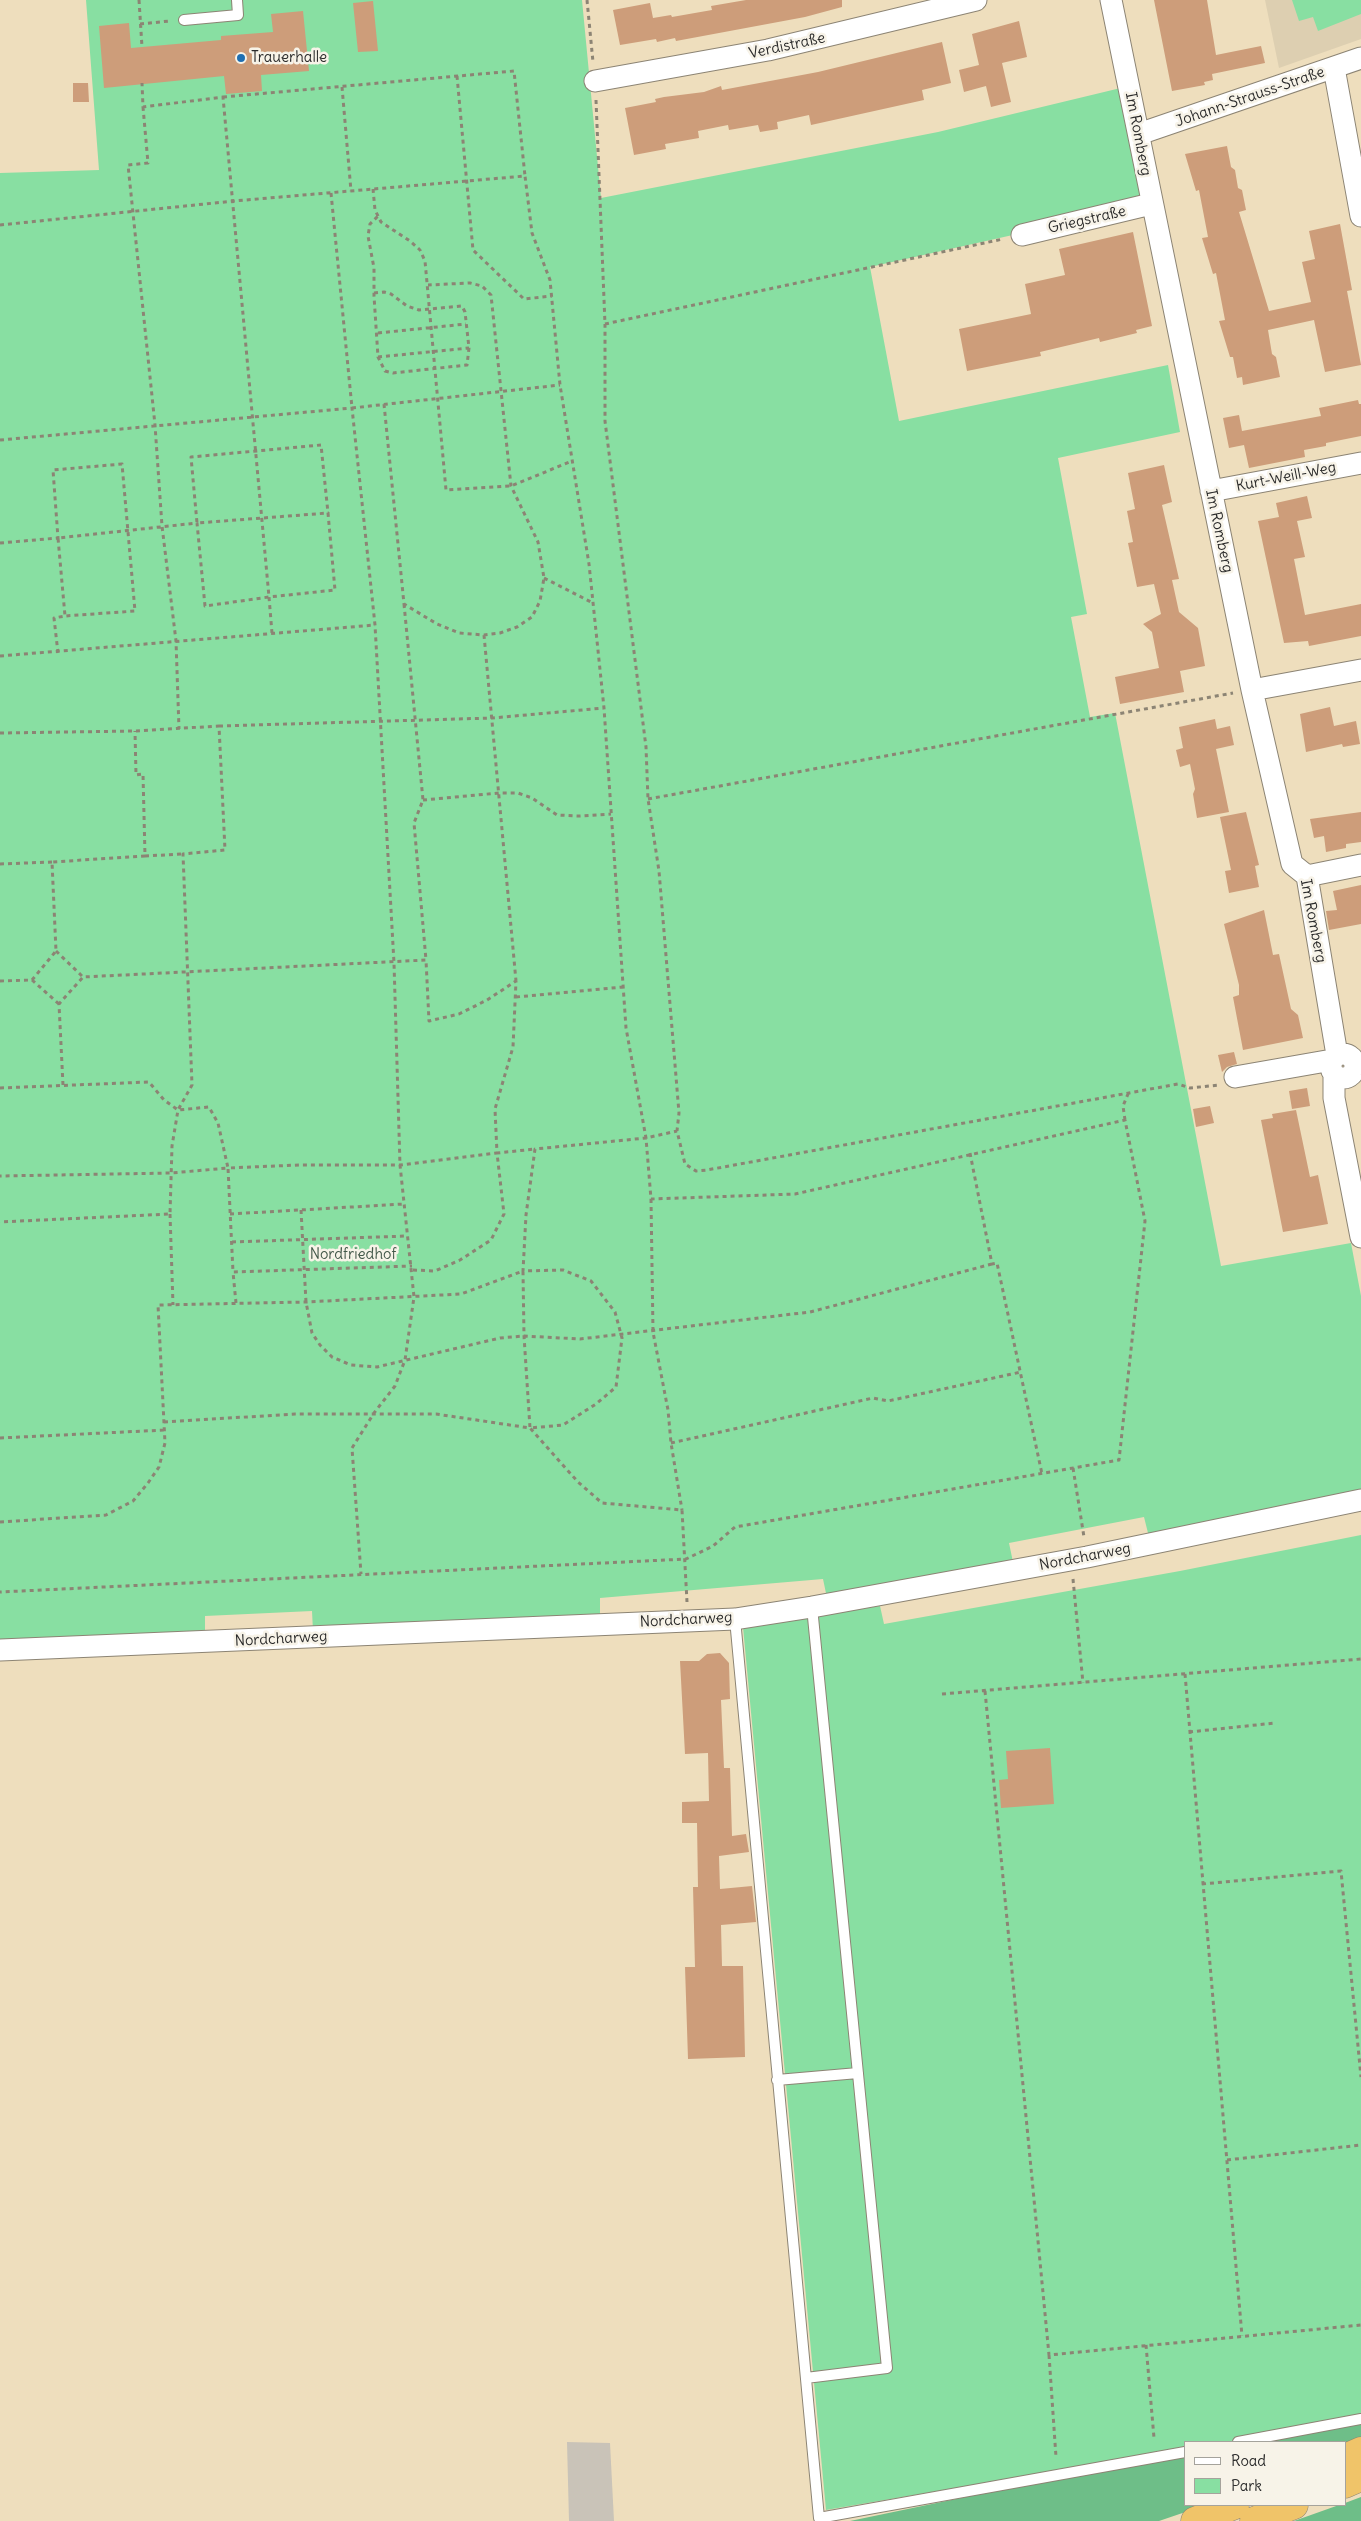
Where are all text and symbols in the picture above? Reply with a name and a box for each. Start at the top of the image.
street label: Verdistraße [747,29,827,63]
place label: Trauerhalle [251,49,327,67]
marker: Trauerhalle [235,52,247,64]
street label: Johann-Strauss-Straße [1173,63,1327,131]
street label: Im Romberg [1121,91,1155,177]
street label: Griegstraße [1046,202,1128,238]
street label: Kurt-Weill-Weg [1234,458,1338,496]
street label: Im Romberg [1201,488,1237,574]
street label: Im Romberg [1296,878,1330,964]
park label: Nordfriedhof [310,1246,396,1264]
street label: Nordcharweg [1038,1539,1132,1575]
street label: Nordcharweg [639,1609,733,1631]
street label: Nordcharweg [234,1628,328,1650]
legend [1184,2441,1346,2506]
text: Road [1231,2451,1266,2470]
text: Park [1231,2476,1262,2495]

